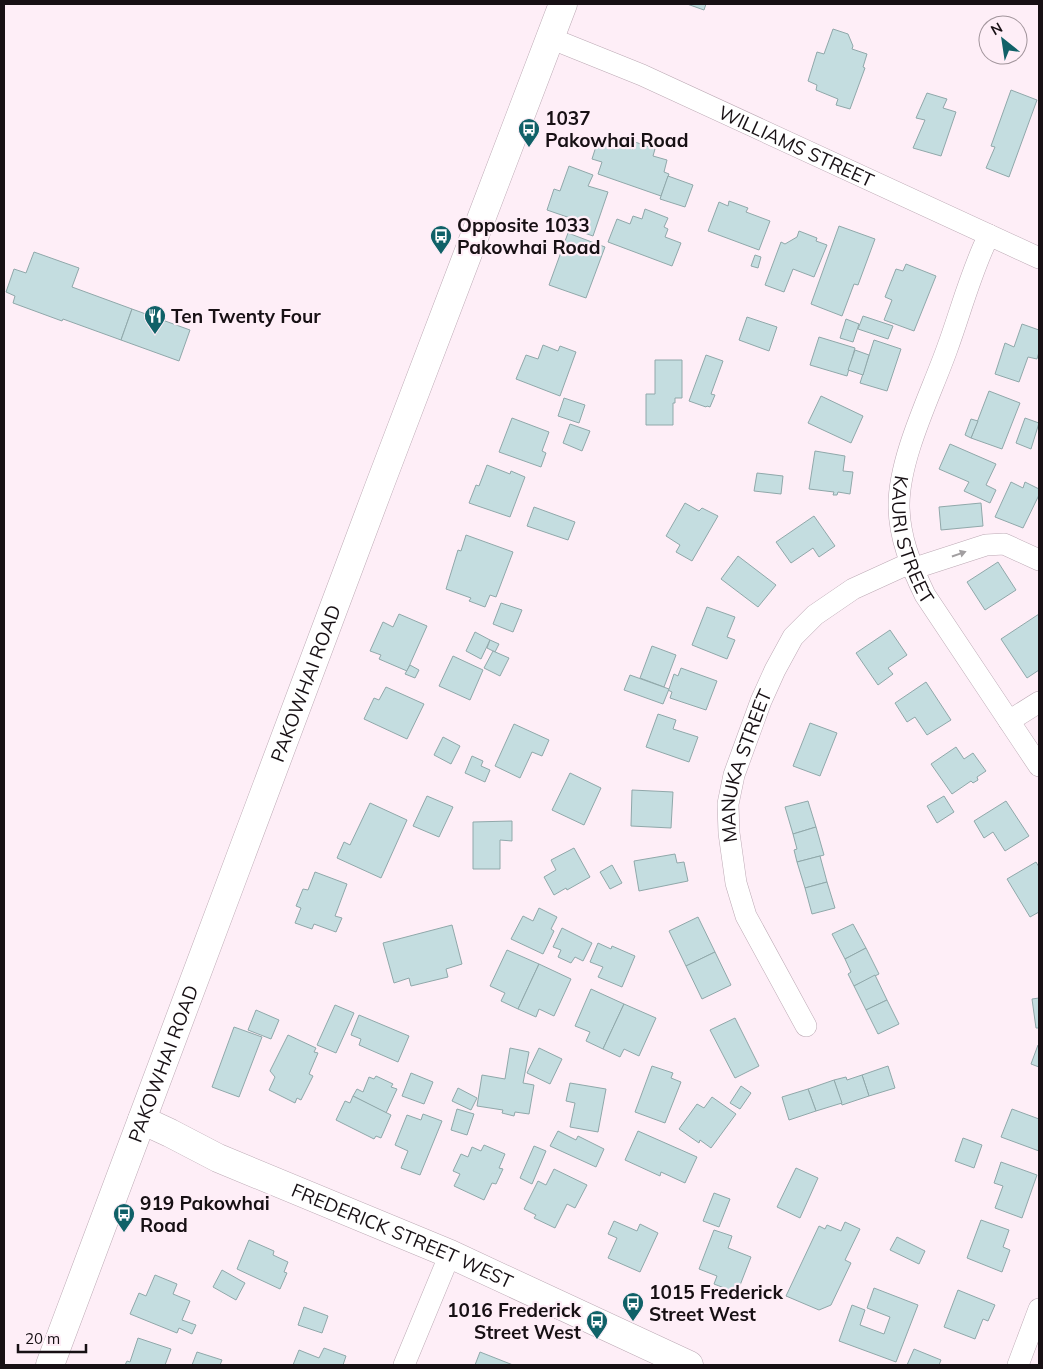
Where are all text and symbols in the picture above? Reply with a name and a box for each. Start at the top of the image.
north arrow [978,15,1028,65]
text: N [987,18,1006,39]
street label: WILLIAMS STREET [715,100,878,193]
place label: 1037 Pakowhai Road [545,106,688,152]
bus stop icon: 1037 Pakowhai Road [517,117,541,148]
place label: Opposite 1033 Pakowhai Road [457,213,600,259]
bus stop icon: Opposite 1033 Pakowhai Road [429,224,453,255]
restaurant icon: Ten Twenty Four [143,304,167,335]
place label: Ten Twenty Four [171,304,321,328]
street label: KAURI STREET [887,474,940,609]
one-way arrow [951,550,966,557]
street label: PAKOWHAI ROAD [265,601,346,765]
street label: MANUKA STREET [716,685,777,844]
street label: PAKOWHAI ROAD [123,982,203,1145]
street label: FREDERICK STREET WEST [288,1178,517,1294]
place label: 919 Pakowhai Road [140,1191,270,1237]
bus stop icon: 919 Pakowhai Road [112,1202,136,1233]
place label: 1015 Frederick Street West [649,1280,783,1326]
bus stop icon: 1015 Frederick Street West [621,1291,645,1322]
place label: 1016 Frederick Street West [447,1298,581,1344]
bus stop icon: 1016 Frederick Street West [585,1309,609,1340]
scale bar [18,1322,85,1354]
text: 20 m [25,1329,60,1348]

